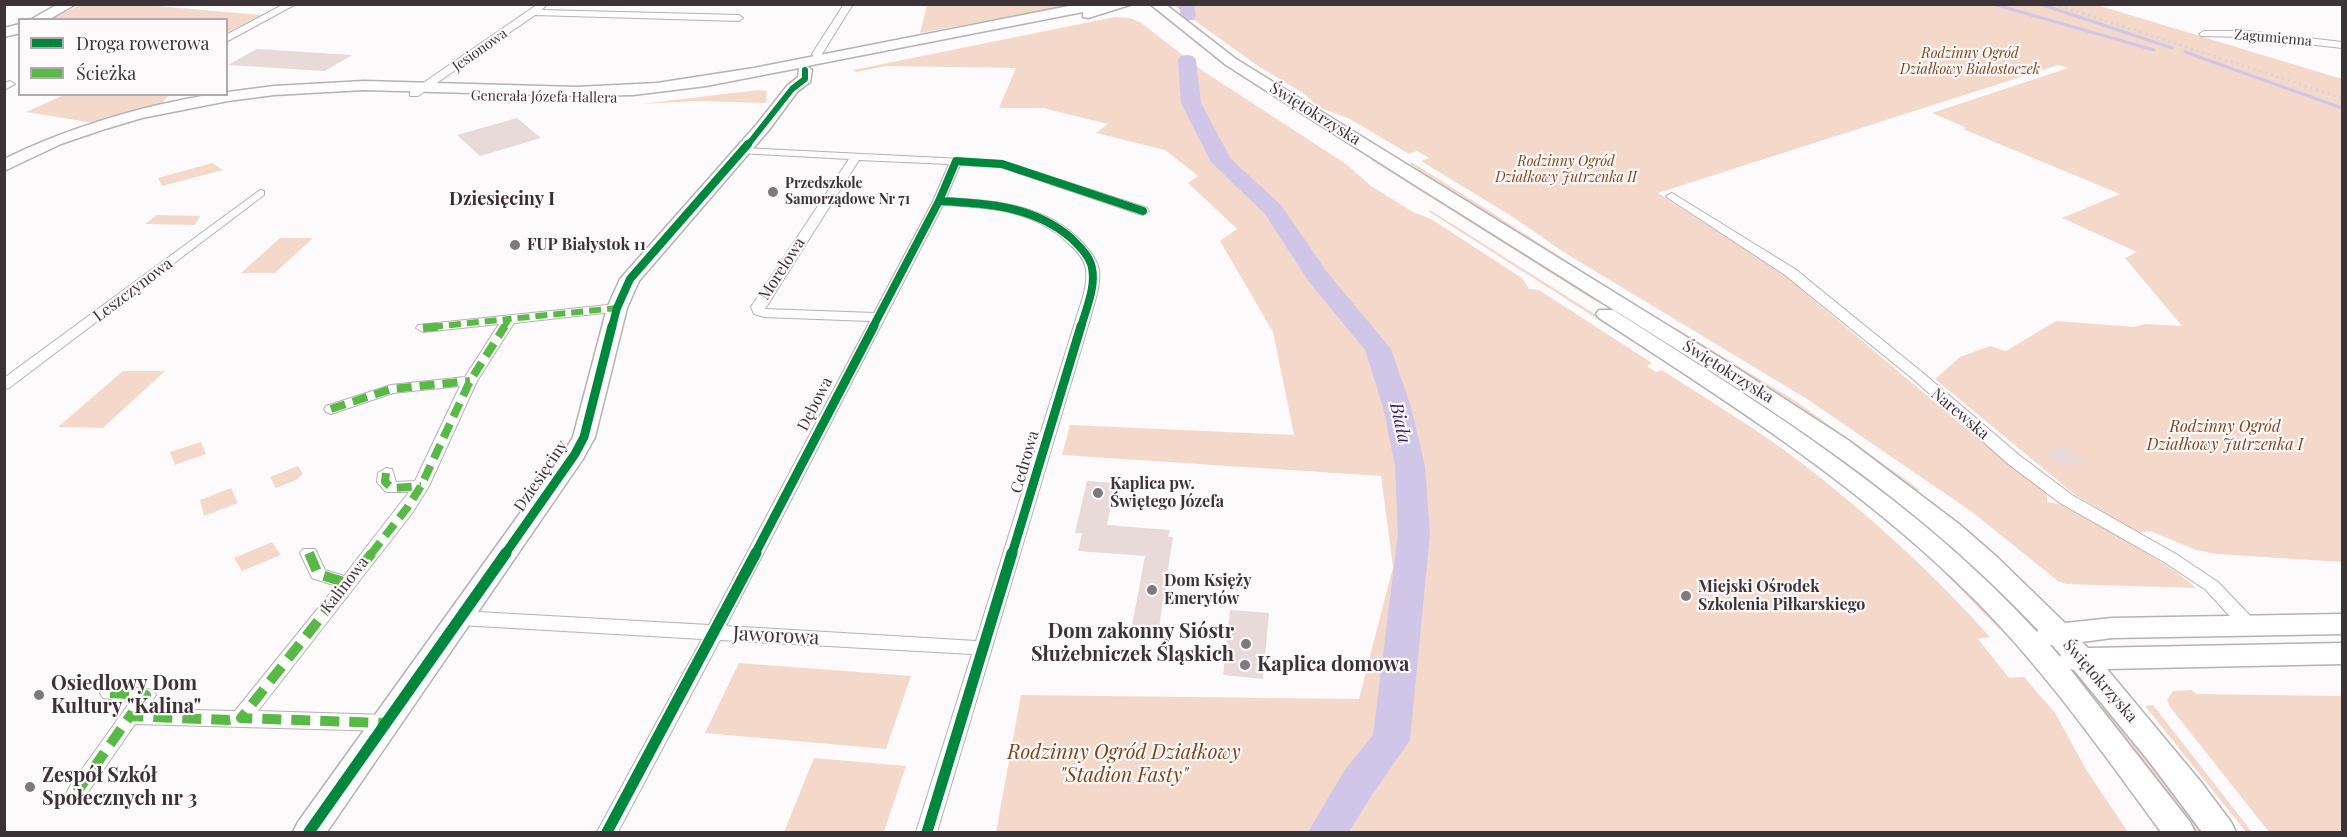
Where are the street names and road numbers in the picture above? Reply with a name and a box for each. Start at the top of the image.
street label: Jesionowa [449,25,511,75]
street label: Zagumienna [2233,26,2313,50]
street label: Świętokrzyska [1266,78,1364,150]
street label: Generała Józefa Hallera [471,87,617,107]
street label: Morelowa [755,234,809,304]
street label: Leszczynowa [90,254,176,326]
street label: Świętokrzyska [1679,336,1777,408]
street label: Dębowa [793,374,837,434]
street label: Narewska [1927,384,1993,444]
street label: Cedrowa [1007,429,1043,495]
street label: Dziesięciny [510,437,572,515]
street label: Kalinowa [317,553,373,617]
street label: Jaworowa [732,622,820,650]
street label: Świętokrzyska [2059,636,2141,726]

